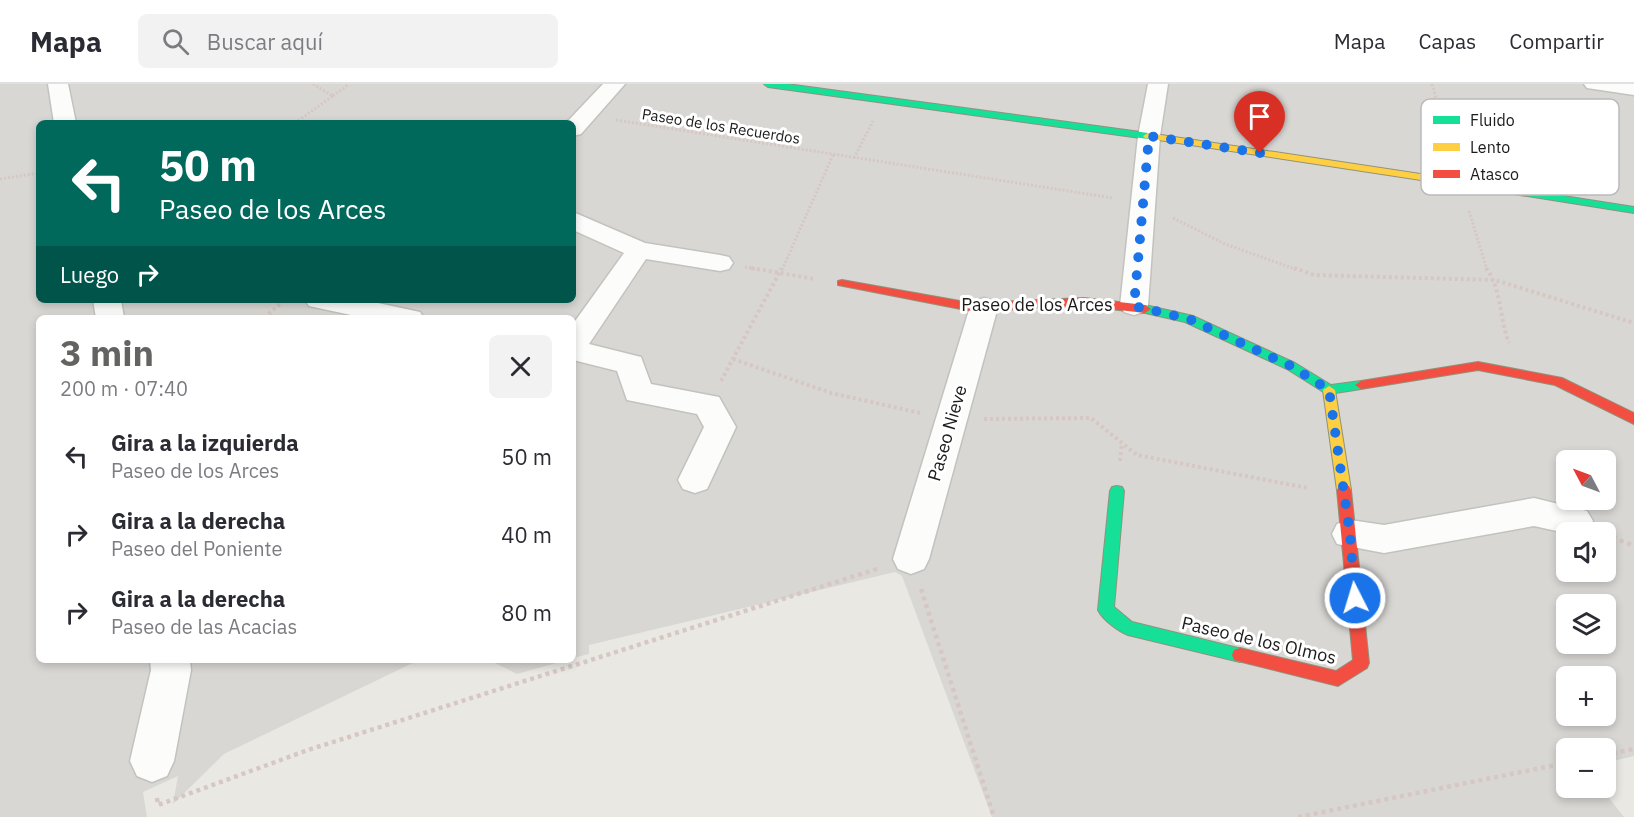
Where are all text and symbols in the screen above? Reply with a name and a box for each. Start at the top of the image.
search box [138,14,558,68]
text: Mapa [30,23,102,60]
icon: search [159,25,192,58]
text: Buscar aquí [207,27,323,56]
text: Mapa [1334,27,1385,55]
text: Capas [1418,27,1476,55]
text: Compartir [1509,27,1604,55]
pin [1234,91,1285,153]
legend [1421,99,1619,195]
icon: arrive [1243,100,1276,133]
street label: Paseo de los Recuerdos [641,104,801,148]
text: Fluido [1470,110,1515,130]
text: Lento [1470,137,1510,157]
text: 50 m [159,138,257,193]
icon: left [60,144,138,222]
text: Atasco [1470,164,1519,184]
text: Paseo de los Arces [159,191,386,226]
icon: right [131,258,164,291]
text: Luego [60,260,119,289]
street label: Paseo de los Arces [961,293,1113,316]
text: 3 min [60,329,154,376]
button: close [489,335,552,398]
text: 200 m · 07:40 [60,375,188,402]
street label: Paseo Nieve [922,382,972,484]
text: Gira a la izquierda [111,428,299,457]
icon: left [60,440,93,473]
text: 50 m [501,442,552,471]
north arrow [1556,450,1616,510]
map controls [1556,450,1616,798]
text: Paseo de los Arces [111,457,279,484]
text: Gira a la derecha [111,506,285,535]
icon: right [60,518,93,551]
text: 40 m [501,520,552,549]
button: sound [1556,522,1616,582]
text: Paseo del Poniente [111,535,283,562]
position arrow [1323,566,1387,630]
text: Gira a la derecha [111,584,285,613]
button: layers [1556,594,1616,654]
icon: right [60,596,93,629]
text: 80 m [501,598,552,627]
street label: Paseo de los Olmos [1179,611,1339,669]
text: Paseo de las Acacias [111,613,297,640]
button: + [1556,666,1616,726]
button: − [1556,738,1616,798]

